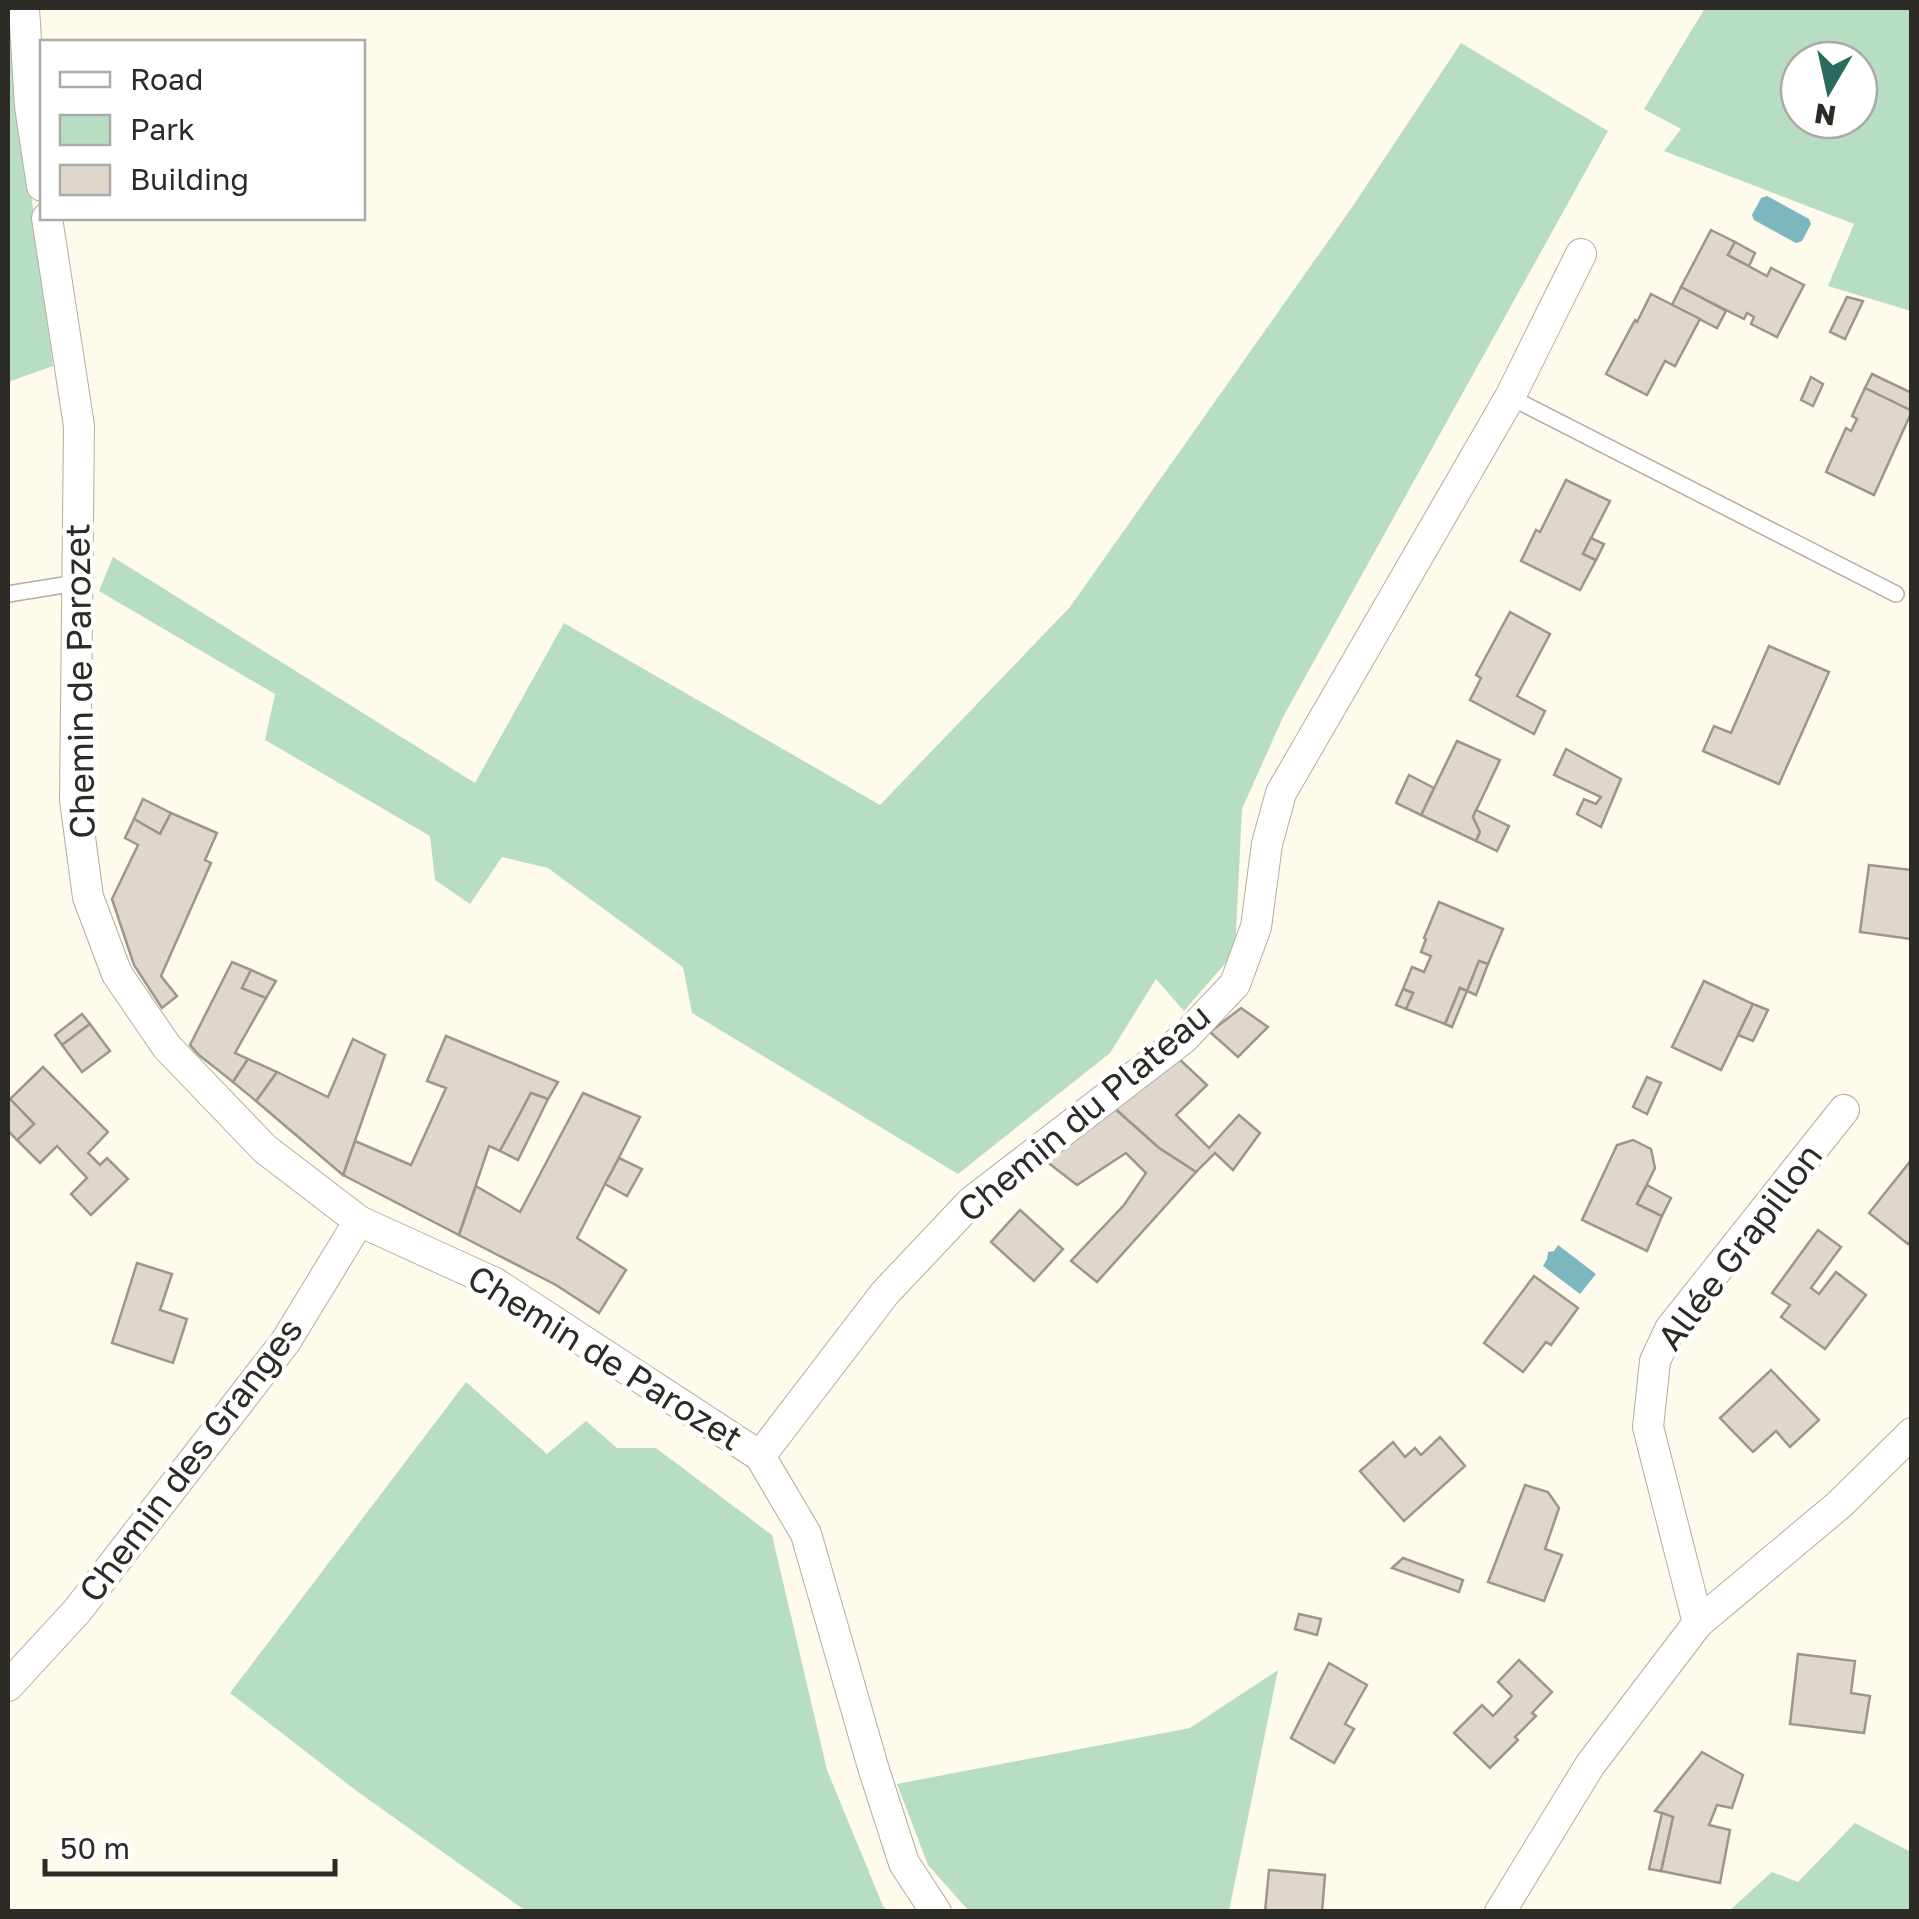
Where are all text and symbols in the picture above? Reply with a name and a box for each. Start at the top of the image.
legend [40,40,365,220]
north arrow [1779,40,1879,140]
text: Road [130,61,204,97]
text: N [1812,97,1838,133]
text: Park [130,111,195,147]
text: Building [130,161,249,197]
street label: Chemin de Parozet [55,523,103,839]
street label: Chemin du Plateau [949,994,1218,1230]
street label: Allée Grapillon [1648,1135,1830,1358]
street label: Chemin de Parozet [461,1256,750,1459]
street label: Chemin des Granges [70,1309,311,1610]
scale bar [45,1814,335,1876]
text: 50 m [60,1830,130,1866]

